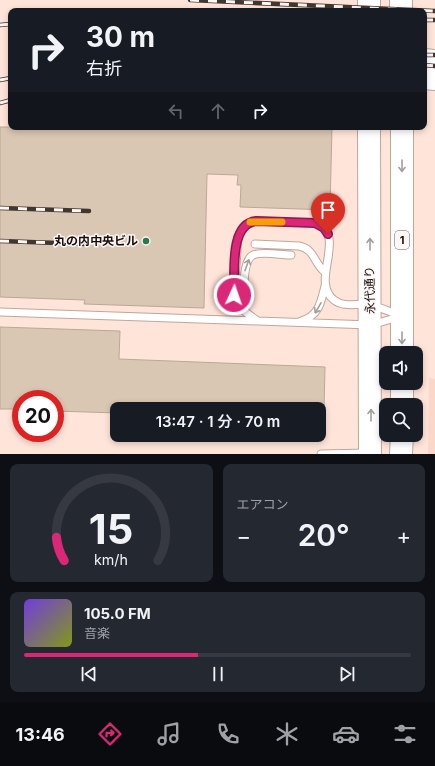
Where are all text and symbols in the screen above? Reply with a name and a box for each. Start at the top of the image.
text: 30 m [86,20,155,54]
icon: right [20,24,72,76]
text: 右折 [86,58,122,79]
icon: left [165,100,187,122]
icon: ahead [207,100,229,122]
icon: right [249,100,271,122]
one-way arrow [398,159,406,172]
pin [311,193,345,234]
icon: arrive [317,199,339,221]
road number: 1 [395,231,409,249]
place label: 丸の内中央ビル [54,233,138,248]
marker: 丸の内中央ビル [141,236,151,246]
one-way arrow [366,238,374,251]
one-way arrow [244,259,251,272]
street label: 永代通り [362,266,377,314]
position arrow [213,274,255,316]
one-way arrow [314,302,321,314]
one-way arrow [398,331,406,344]
map controls [379,346,423,442]
button: sound [379,346,423,390]
speed limit sign: 20 [12,390,64,442]
button: search [379,398,423,442]
one-way arrow [367,409,375,422]
text: 13:47 · 1 分 · 70 m [156,412,280,431]
text: エアコン [237,496,289,512]
text: 15 [89,504,134,554]
text: 20° [298,517,350,553]
text: − [237,523,251,549]
text: + [396,523,411,549]
text: km/h [94,551,128,568]
text: 105.0 FM [84,604,151,623]
text: 音楽 [84,625,110,641]
icon: previous [78,663,100,685]
icon: pause [207,663,229,685]
icon: next [336,663,358,685]
icon: directions [96,720,124,748]
icon: music [155,720,183,748]
icon: phone [214,720,242,748]
icon: climate [273,720,301,748]
icon: car [332,720,360,748]
icon: filters [391,720,419,748]
text: 13:46 [16,724,65,745]

